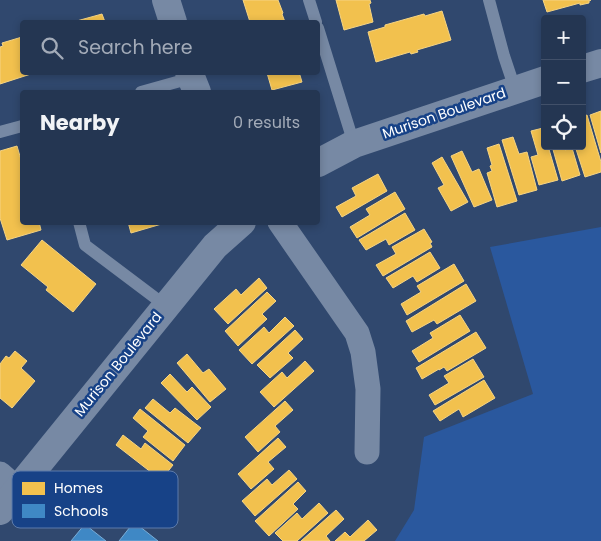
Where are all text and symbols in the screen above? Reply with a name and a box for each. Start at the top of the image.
map controls [541,15,586,150]
button: + [541,15,586,60]
search box [20,20,320,75]
icon: search [38,34,66,62]
text: Search here [78,34,192,61]
button: − [541,60,586,105]
street label: Murison Boulevard [380,82,508,144]
button: locate [541,105,586,150]
text: Nearby [40,108,120,137]
text: 0 results [233,111,300,134]
street label: Murison Boulevard [70,307,166,421]
legend [12,471,178,528]
text: Homes [54,478,103,498]
text: Schools [54,501,108,521]

